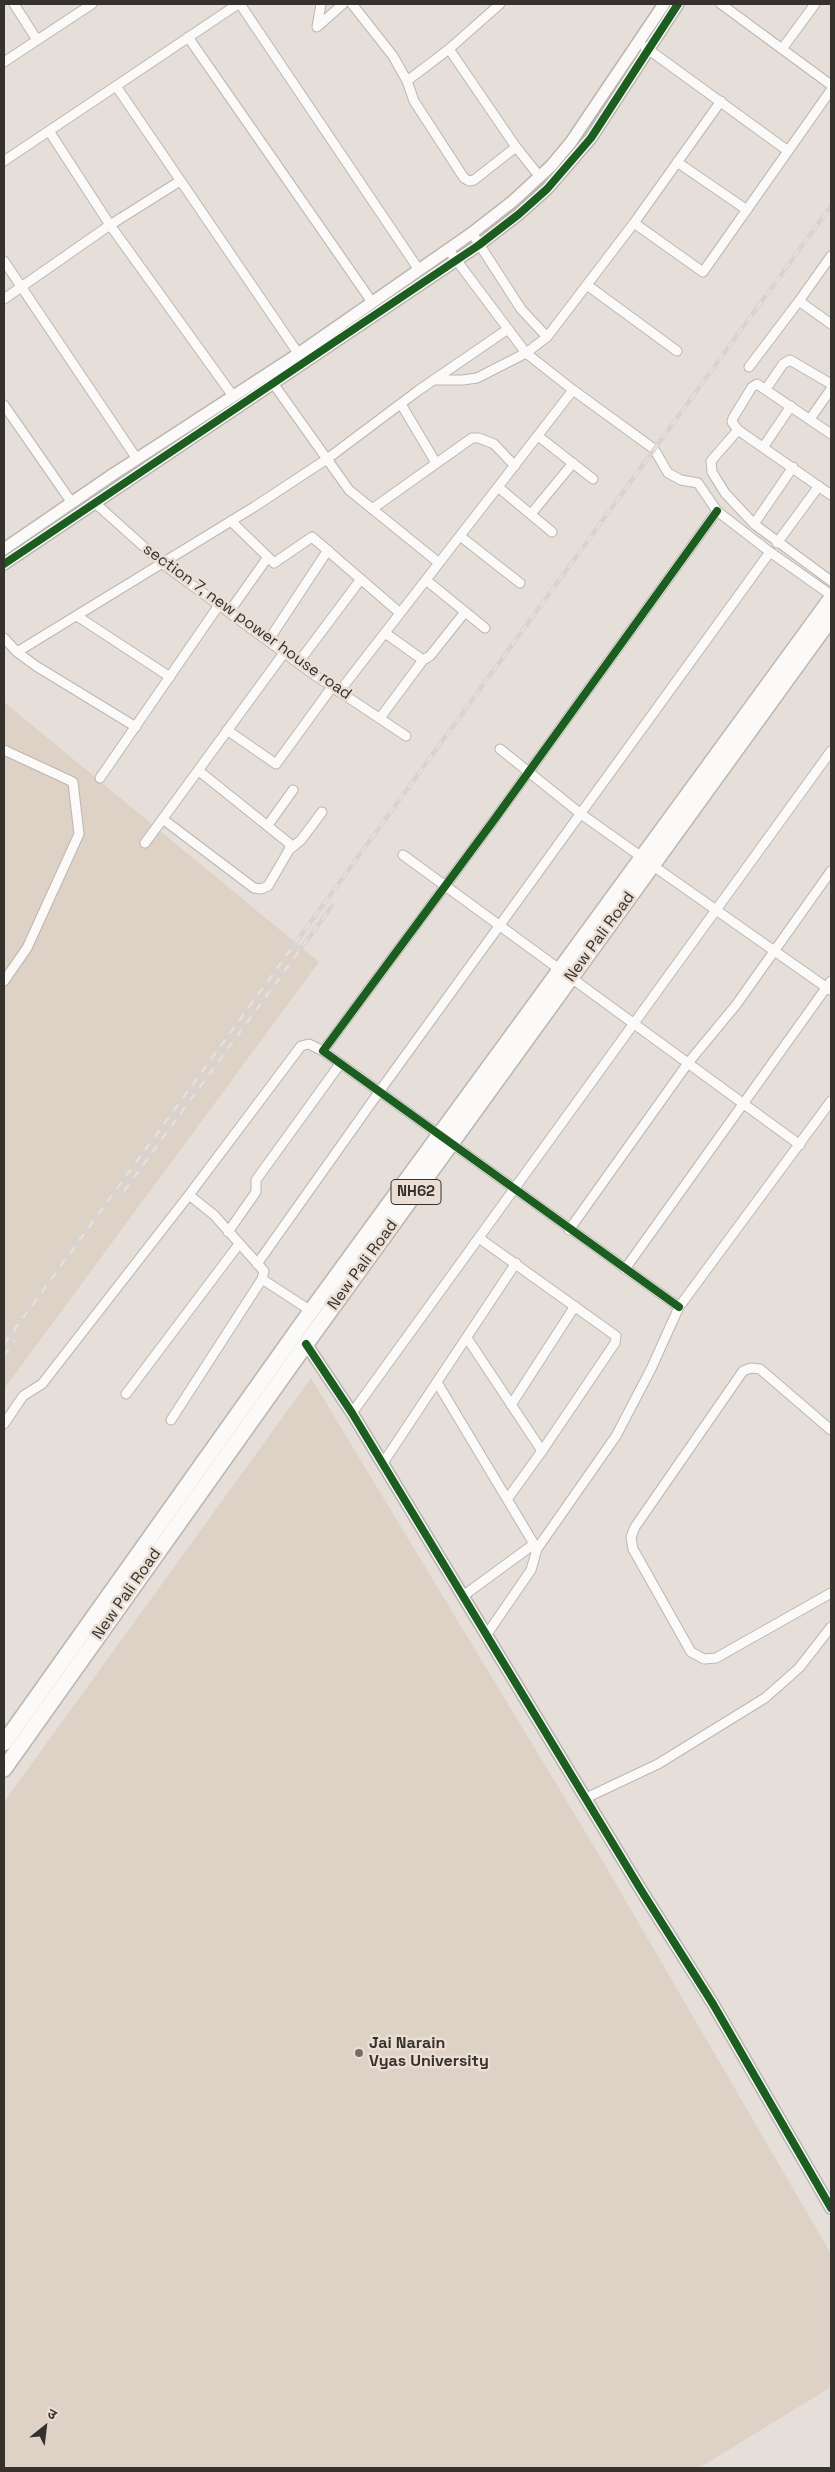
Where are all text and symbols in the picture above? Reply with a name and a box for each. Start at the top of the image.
street label: section 7, new power house road [139,540,355,704]
street label: New Pali Road [561,888,639,986]
road number: NH62 [391,1180,441,1204]
street label: New Pali Road [324,1216,402,1314]
street label: New Pali Road [89,1545,165,1643]
place label: Jai Narain Vyas University [369,2034,489,2072]
marker: Jai Narain Vyas University [353,2047,365,2059]
north arrow [20,2402,70,2452]
text: उ [44,2404,60,2424]

